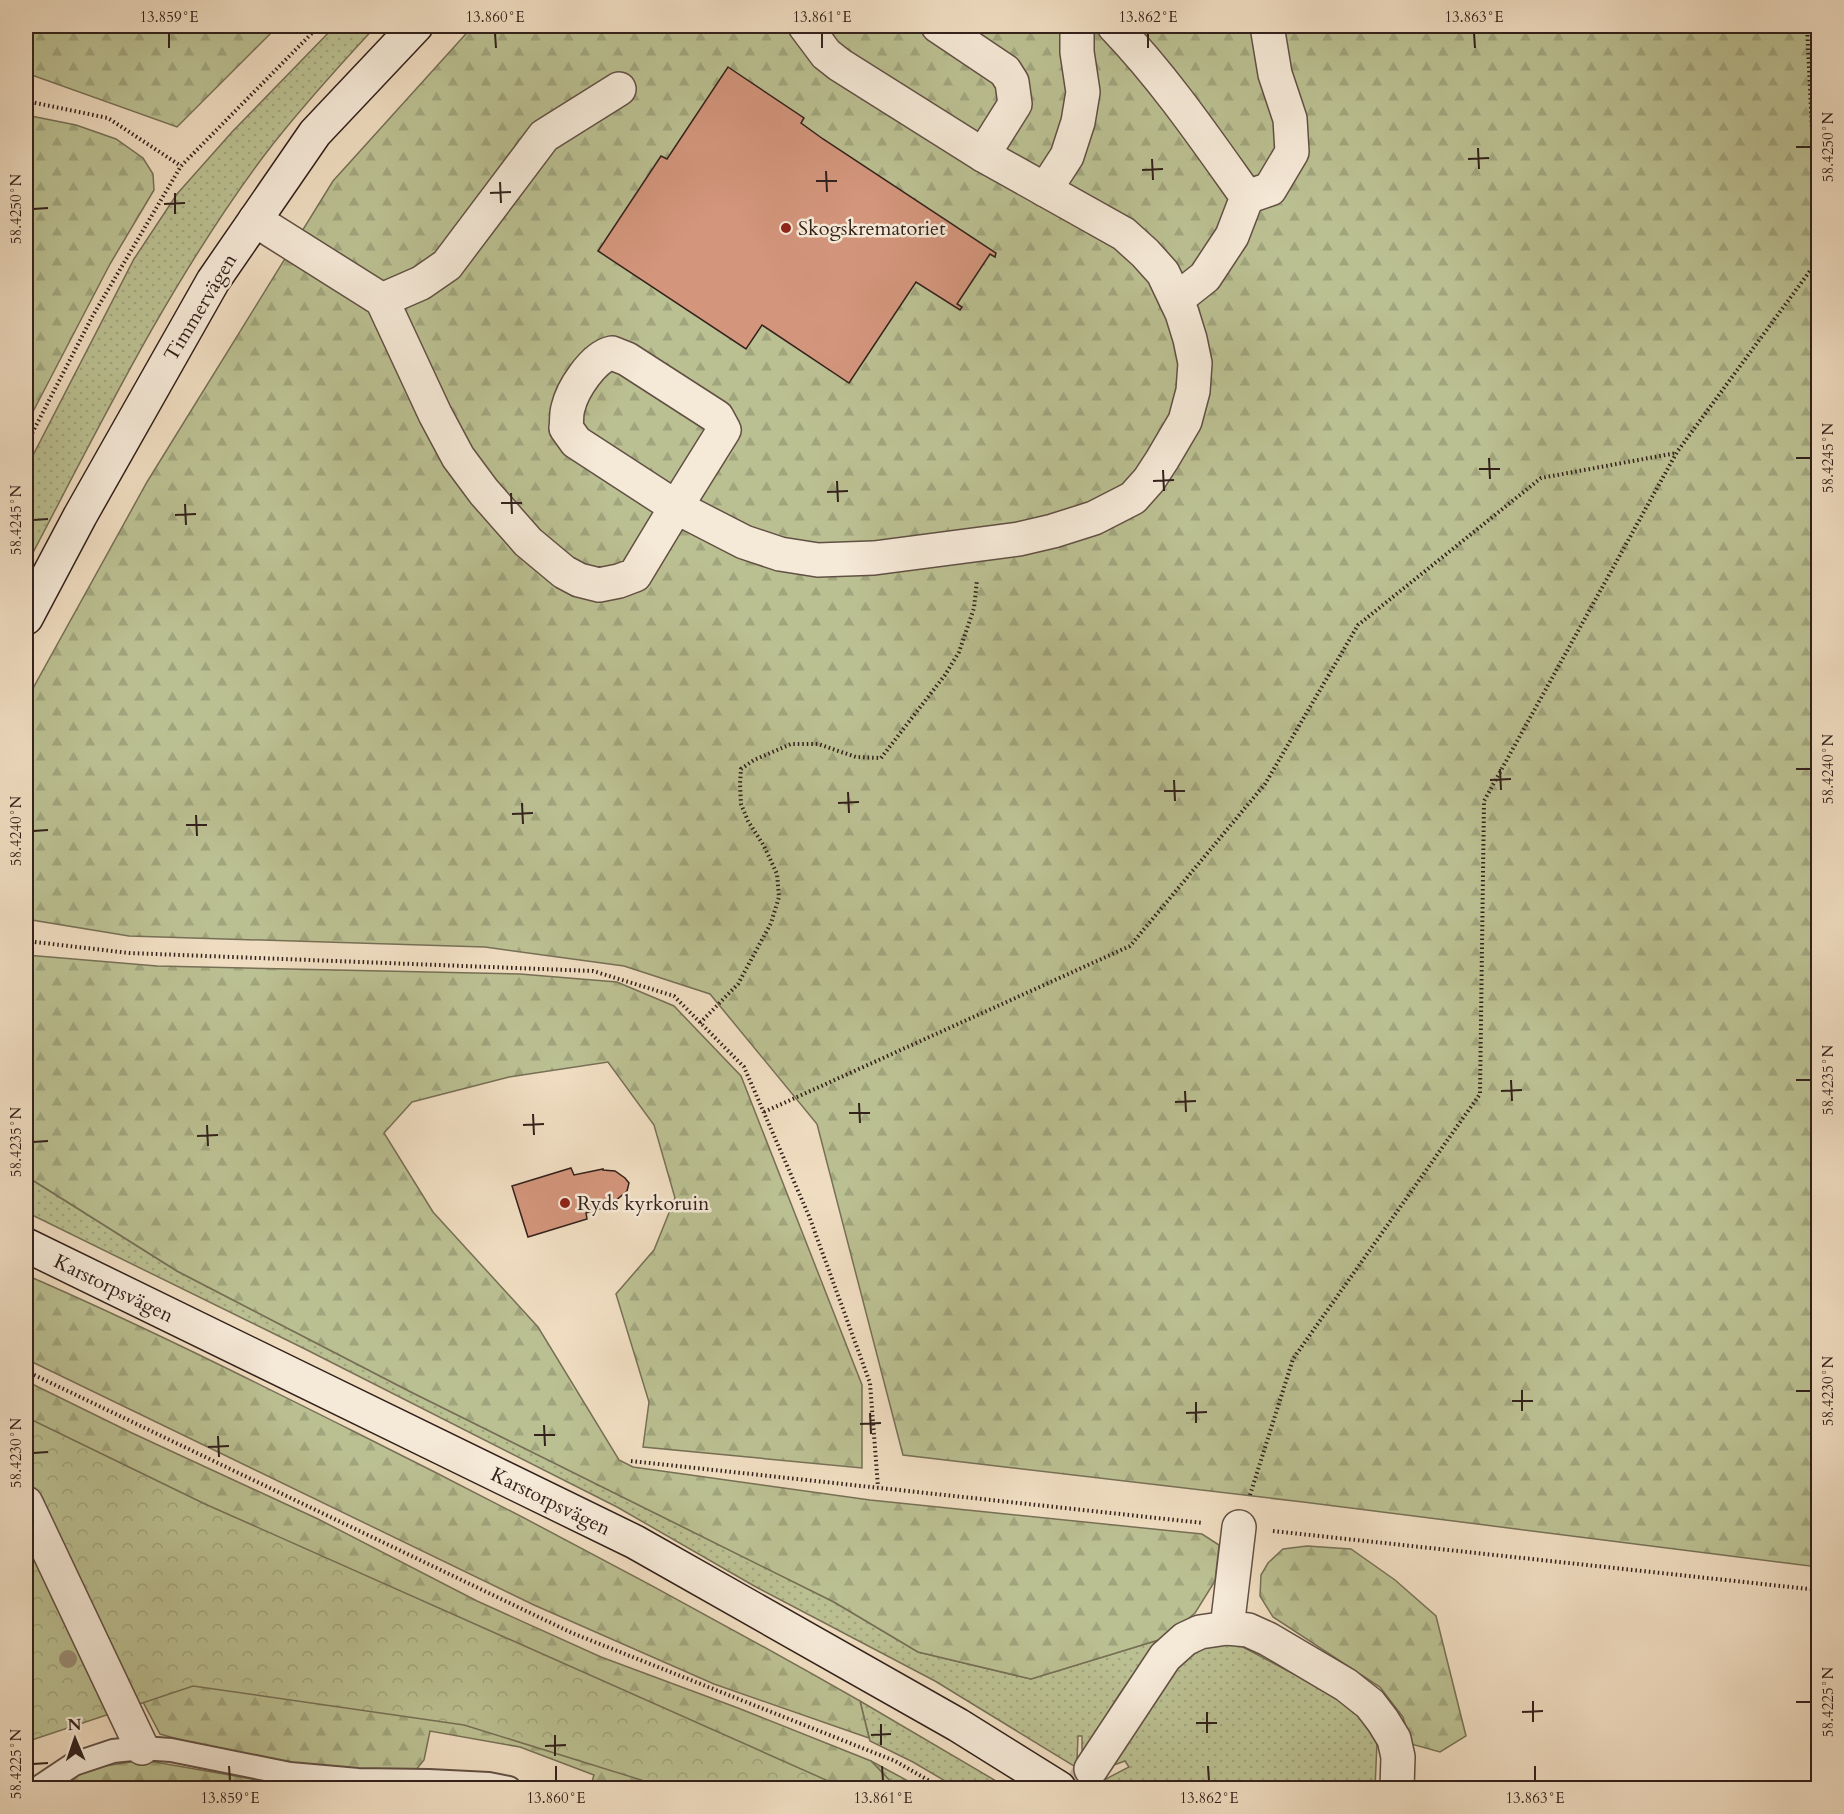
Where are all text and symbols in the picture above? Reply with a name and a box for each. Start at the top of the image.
text: 13.859°E [139,7,199,27]
text: 13.860°E [465,7,525,27]
text: 13.861°E [792,7,852,27]
text: 13.862°E [1118,7,1178,27]
text: 13.863°E [1444,7,1504,27]
text: 58.4250°N [1818,112,1838,182]
text: 58.4250°N [6,174,26,244]
place label: Skogskrematoriet [798,215,946,242]
marker: Skogskrematoriet [779,221,793,235]
street label: Timmervägen [158,248,244,366]
text: 58.4245°N [1818,423,1838,493]
text: 58.4245°N [6,485,26,555]
text: 58.4240°N [1818,734,1838,804]
text: 58.4240°N [6,796,26,866]
text: 58.4235°N [1818,1045,1838,1115]
text: 58.4235°N [6,1107,26,1177]
place label: Ryds kyrkoruin [577,1190,710,1217]
marker: Ryds kyrkoruin [558,1196,572,1210]
street label: Karstorpsvägen [50,1248,179,1329]
text: 58.4230°N [1818,1356,1838,1426]
text: 58.4230°N [6,1418,26,1488]
street label: Karstorpsvägen [487,1461,616,1542]
text: 58.4225°N [1818,1667,1838,1737]
north arrow [45,1709,105,1769]
text: N [67,1714,82,1736]
text: 58.4225°N [6,1729,26,1799]
text: 13.859°E [200,1788,260,1808]
text: 13.860°E [526,1788,586,1808]
text: 13.861°E [853,1788,913,1808]
text: 13.862°E [1179,1788,1239,1808]
text: 13.863°E [1505,1788,1565,1808]

